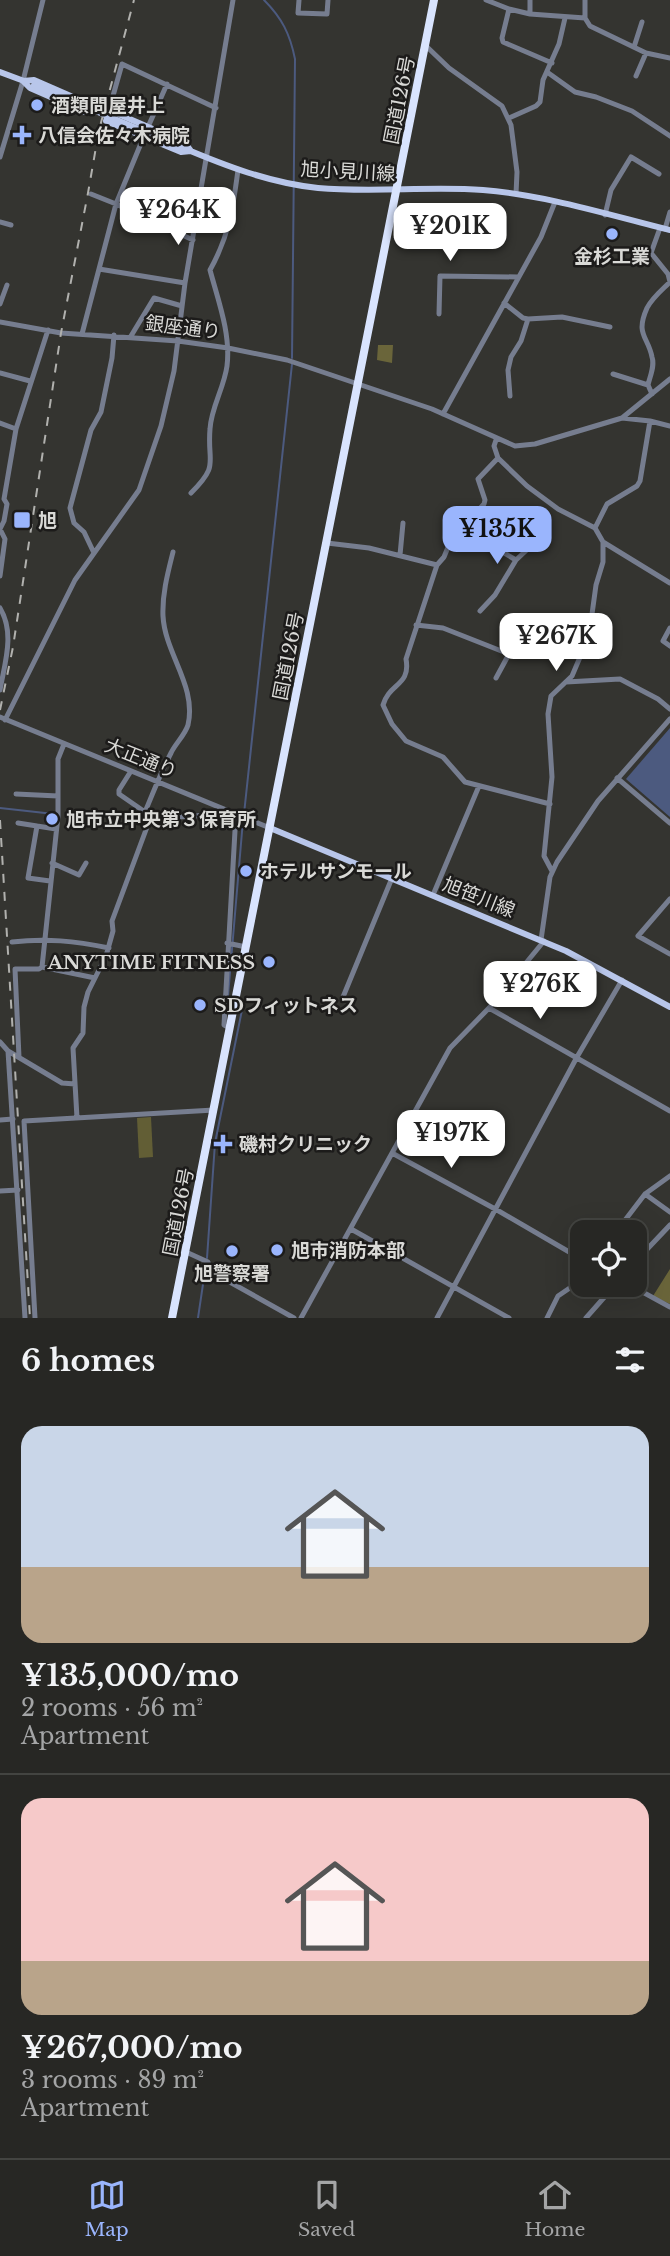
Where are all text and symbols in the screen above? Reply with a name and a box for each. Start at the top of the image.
street label: 国道126号 [380,54,419,146]
place label: 酒類問屋井上 [51,94,165,117]
marker: 酒類問屋井上 [29,97,45,113]
place label: 八信会佐々木病院 [38,124,190,147]
marker: 八信会佐々木病院 [12,125,32,145]
street label: 旭小見川線 [300,158,396,185]
pin: ¥264K [129,188,227,247]
text: ¥264K [136,196,220,224]
pin: ¥201K [401,204,499,263]
text: ¥201K [410,212,490,240]
marker: 金杉工業 [604,226,620,242]
place label: 金杉工業 [574,245,650,268]
street label: 銀座通り [144,311,222,344]
pin: ¥135K [448,506,546,566]
place label: 旭 [38,509,57,532]
marker: 旭 [12,510,32,530]
text: ¥135K [459,515,535,543]
street label: 国道126号 [269,610,308,702]
pin: ¥267K [507,614,605,673]
text: ¥267K [516,622,596,650]
street label: 大正通り [101,734,180,783]
place label: 旭市立中央第３保育所 [66,808,256,831]
marker: 旭市立中央第３保育所 [44,811,60,827]
place label: ホテルサンモール [260,860,412,883]
marker: ホテルサンモール [238,863,254,879]
street label: 旭笹川線 [439,873,518,922]
place label: ANYTIME FITNESS [46,951,255,974]
marker: ANYTIME FITNESS [261,954,277,970]
pin: ¥276K [491,962,589,1021]
text: ¥276K [500,970,580,998]
place label: SDフィットネス [214,994,358,1017]
marker: SDフィットネス [192,997,208,1013]
pin: ¥197K [402,1110,500,1170]
text: ¥197K [413,1119,489,1147]
place label: 磯村クリニック [239,1133,372,1156]
marker: 磯村クリニック [213,1134,233,1154]
street label: 国道126号 [159,1166,198,1258]
map controls [570,1220,647,1297]
button: locate [570,1220,647,1297]
place label: 旭市消防本部 [291,1239,405,1262]
marker: 旭市消防本部 [269,1242,285,1258]
marker: 旭警察署 [224,1243,240,1259]
place label: 旭警察署 [194,1262,270,1285]
icon: filters [611,1341,649,1379]
text: 6 homes [21,1342,155,1379]
icon: home [272,1471,398,1597]
text: ¥135,000/mo [21,1657,239,1694]
text: 2 rooms · 56 m² [21,1694,203,1722]
text: Apartment [21,1722,149,1750]
icon: home [272,1843,398,1969]
text: ¥267,000/mo [21,2029,243,2066]
text: 3 rooms · 89 m² [21,2066,204,2094]
text: Apartment [21,2094,149,2122]
tab: Map [85,2176,129,2241]
tab: Saved [298,2176,355,2241]
tab: Home [525,2176,585,2241]

